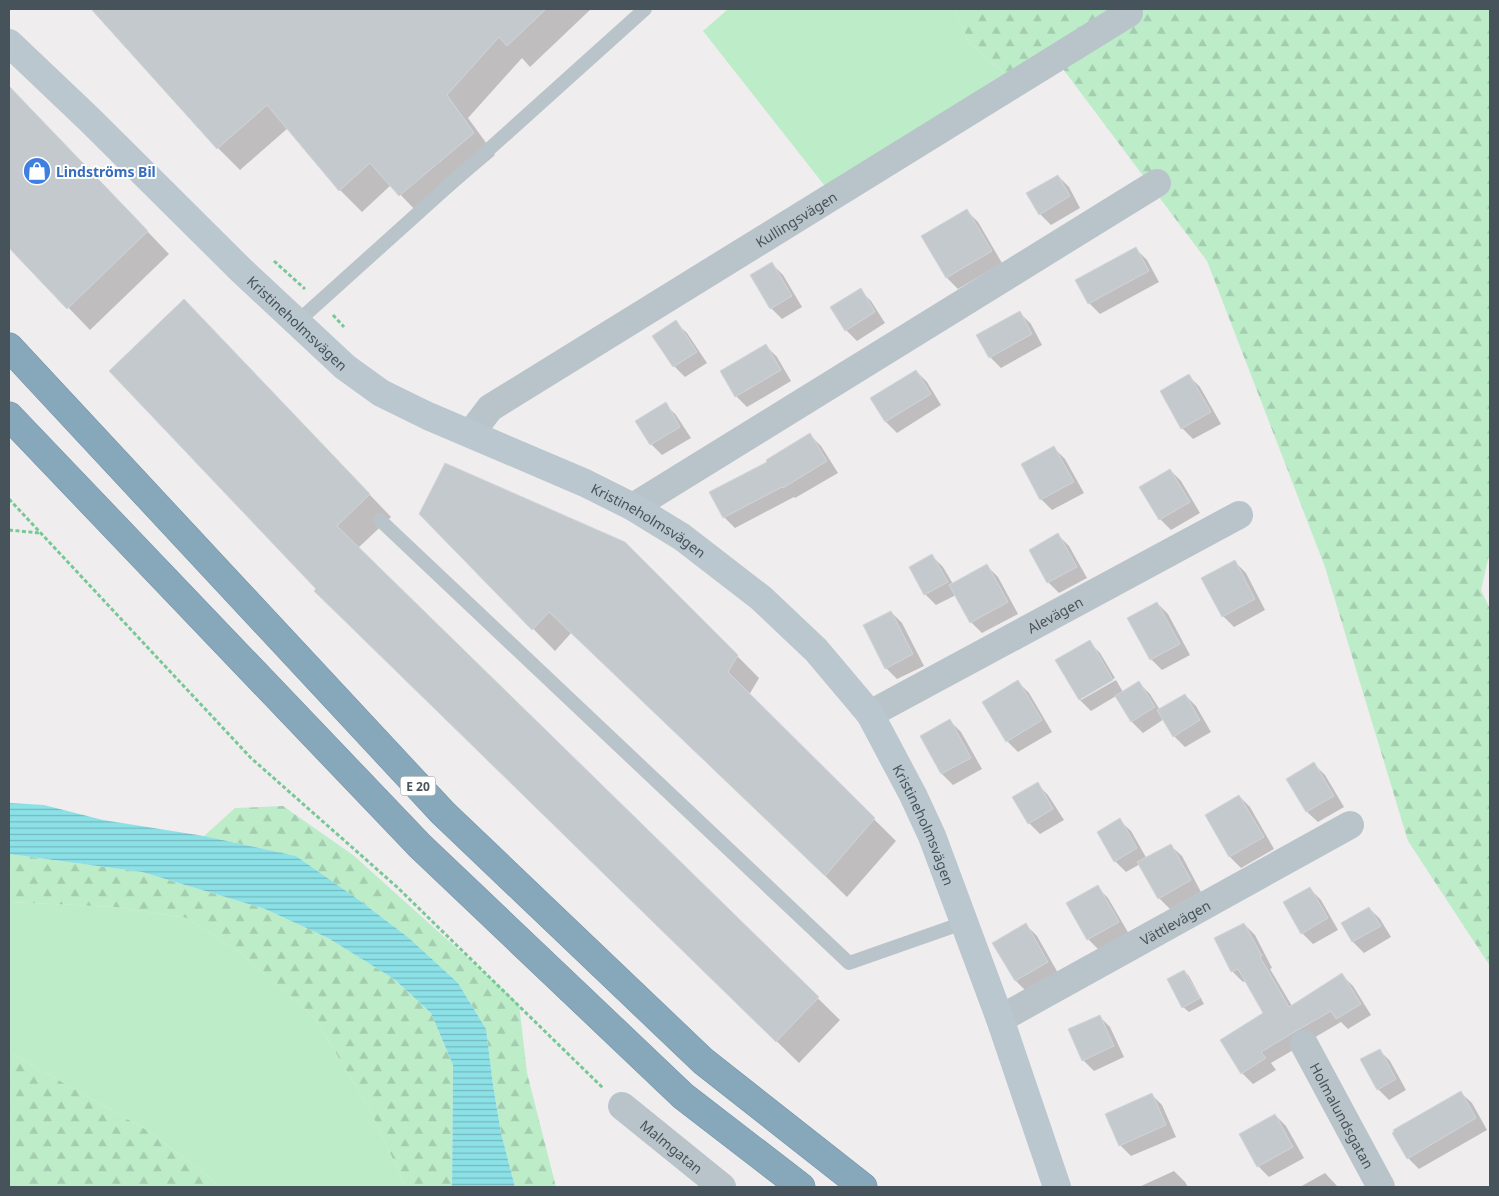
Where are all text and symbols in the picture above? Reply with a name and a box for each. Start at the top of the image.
shop icon: Lindströms Bil [22,156,52,186]
place label: Lindströms Bil [56,162,156,181]
street label: Kullingsvägen [752,187,840,251]
street label: Kristineholmsvägen [243,271,352,374]
street label: Kristineholmsvägen [588,478,710,562]
street label: Alevägen [1024,592,1086,637]
street label: Kristineholmsvägen [889,761,959,888]
road number: E 20 [400,776,436,796]
street label: Vättlevägen [1136,895,1213,949]
street label: Holmalundsgatan [1306,1059,1379,1172]
street label: Malmgatan [636,1115,707,1177]

